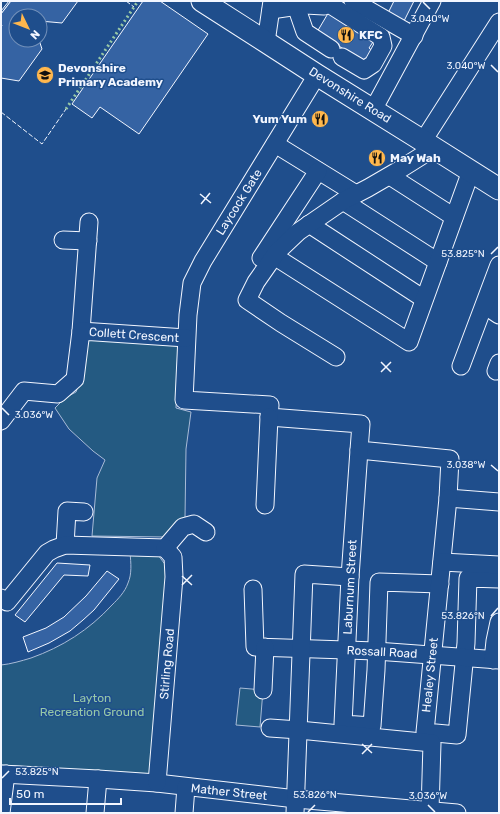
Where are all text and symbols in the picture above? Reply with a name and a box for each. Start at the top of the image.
north arrow [8,8,48,48]
text: 3.040°W [410,13,450,25]
restaurant icon: KFC [336,25,356,45]
text: N [27,27,42,42]
place label: KFC [359,28,383,42]
text: 3.040°W [446,60,486,72]
place label: Devonshire Primary Academy [58,61,163,89]
street label: Devonshire Road [306,64,394,126]
school or university icon: Devonshire Primary Academy [35,65,55,85]
restaurant icon: Yum Yum [310,109,330,129]
place label: Yum Yum [253,112,307,126]
restaurant icon: May Wah [367,148,387,168]
place label: May Wah [390,151,441,165]
street label: Laycock Gate [213,166,265,237]
text: 53.825°N [441,248,485,260]
street label: Collett Crescent [89,325,180,345]
text: 3.036°W [15,409,53,421]
text: 3.038°W [447,459,486,471]
street label: Laburnum Street [341,539,359,635]
text: 53.826°N [441,610,485,622]
street label: Stirling Road [157,628,177,700]
street label: Healey Street [419,637,441,713]
street label: Rossall Road [346,643,418,661]
park label: Layton Recreation Ground [40,691,144,719]
text: 53.825°N [15,766,59,778]
scale bar [10,780,121,806]
street label: Mather Street [190,781,268,803]
text: 50 m [16,787,44,801]
text: 53.826°N [293,789,337,801]
text: 3.036°W [409,790,447,802]

